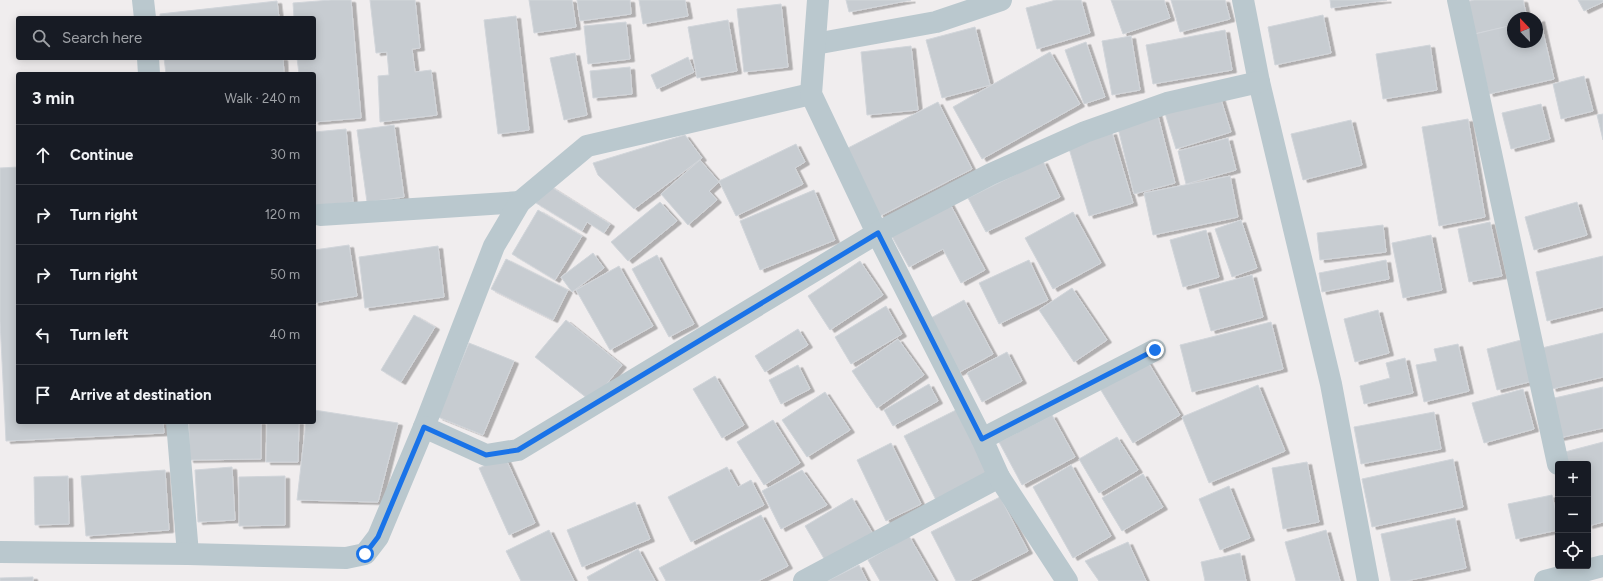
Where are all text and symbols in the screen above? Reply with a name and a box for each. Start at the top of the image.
north arrow [1507,12,1543,48]
search box [16,16,316,60]
icon: search [30,27,52,49]
text: Search here [62,29,142,47]
text: 3 min [32,88,74,108]
text: Walk · 240 m [225,91,300,106]
icon: ahead [32,144,54,166]
text: Continue [70,146,133,164]
text: 30 m [270,147,300,162]
icon: right [32,204,54,226]
text: Turn right [70,206,138,224]
text: 120 m [265,207,300,222]
icon: right [32,264,54,286]
text: Turn right [70,266,138,284]
text: 50 m [270,267,300,282]
icon: left [32,324,54,346]
text: Turn left [70,326,128,344]
text: 40 m [269,327,300,342]
route end [1146,341,1164,359]
icon: arrive [32,384,54,406]
text: Arrive at destination [70,386,211,404]
map controls [1555,461,1591,569]
button: + [1555,461,1591,497]
button: − [1555,497,1591,533]
button: locate [1555,533,1591,569]
route start [356,545,374,563]

